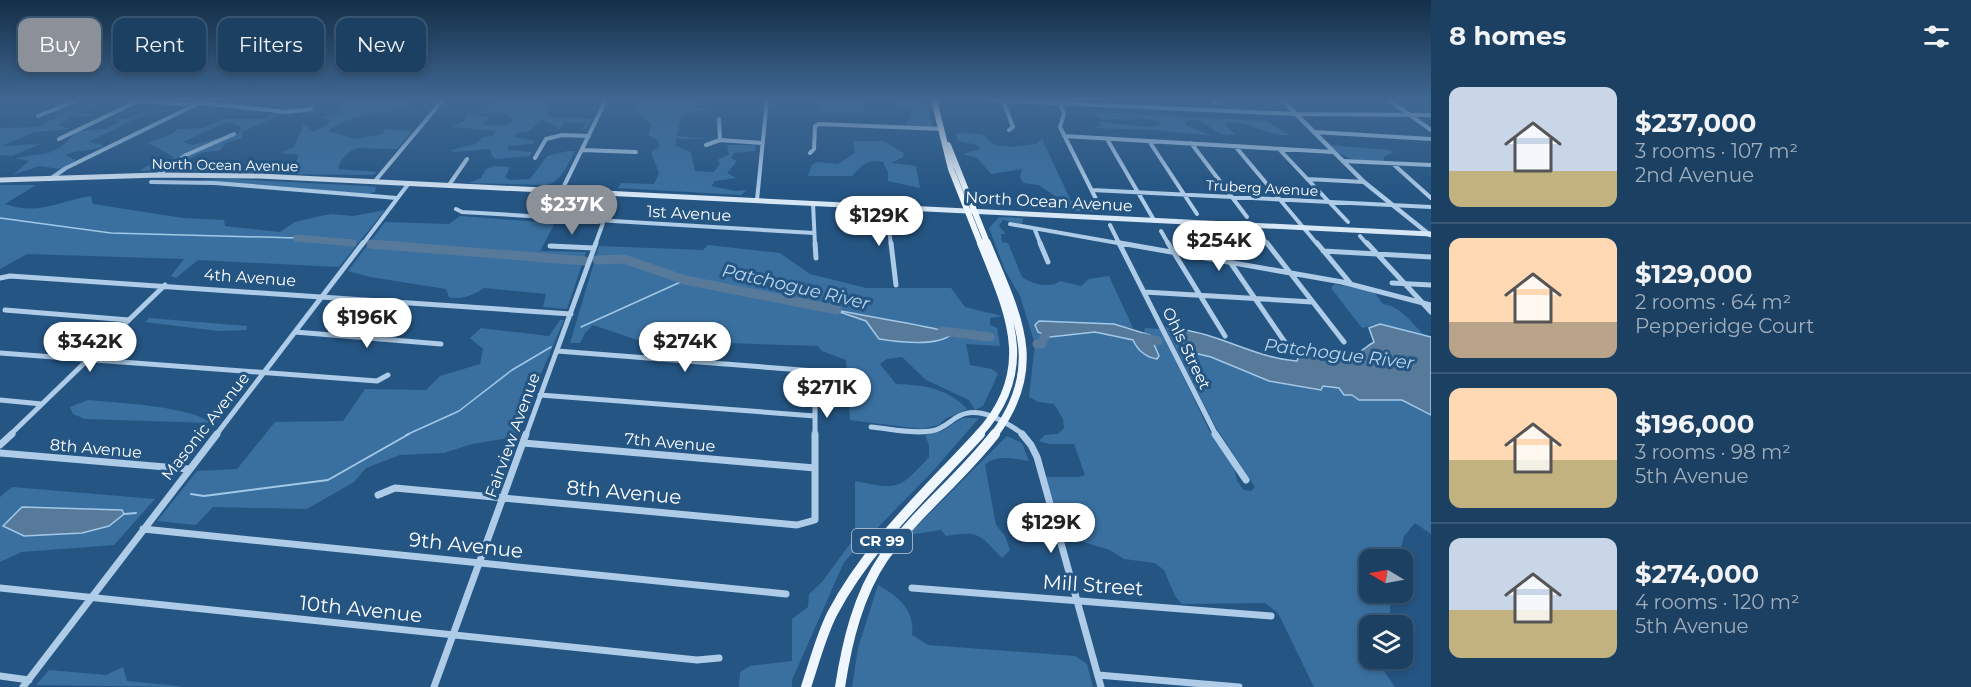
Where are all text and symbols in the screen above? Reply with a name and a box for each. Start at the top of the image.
chip: Buy [18,18,101,72]
chip: Rent [113,18,206,72]
chip: Filters [218,18,324,72]
chip: New [336,18,426,72]
text: 8 homes [1449,20,1566,52]
icon: filters [1920,20,1953,53]
text: $237,000 [1635,107,1756,139]
icon: home [1497,111,1569,183]
text: 3 rooms · 107 m² [1635,139,1798,163]
street label: North Ocean Avenue [151,155,299,175]
text: 2nd Avenue [1635,163,1754,187]
street label: Truberg Avenue [1205,176,1319,200]
pin: $237K [530,185,614,236]
street label: North Ocean Avenue [965,188,1133,215]
text: $237K [540,192,604,216]
pin: $129K [837,196,921,247]
street label: 1st Avenue [646,202,732,225]
text: $129K [849,203,909,227]
pin: $254K [1177,221,1261,272]
text: $254K [1186,228,1252,252]
text: $129,000 [1635,258,1753,290]
water label: Patchogue River [720,259,873,315]
icon: home [1497,262,1569,334]
street label: 4th Avenue [203,265,297,290]
text: 2 rooms · 64 m² [1635,290,1791,314]
pin: $196K [325,298,409,349]
street label: Ohls Street [1159,304,1215,393]
text: $196K [337,305,397,329]
text: Pepperidge Court [1635,314,1814,338]
pin: $342K [48,322,132,373]
pin: $274K [643,322,727,373]
text: $342K [58,329,122,353]
text: $274K [653,329,717,353]
water label: Patchogue River [1263,334,1416,374]
pin: $271K [785,368,869,419]
street label: Masonic Avenue [158,369,253,484]
street label: Fairview Avenue [481,370,544,500]
text: $271K [797,375,857,399]
text: $196,000 [1635,408,1754,440]
icon: home [1497,412,1569,484]
street label: 7th Avenue [624,429,716,456]
street label: 8th Avenue [49,435,143,462]
text: 3 rooms · 98 m² [1635,440,1791,464]
text: 5th Avenue [1635,464,1749,488]
street label: 8th Avenue [566,475,682,509]
pin: $129K [1009,503,1093,554]
text: $129K [1021,510,1081,534]
street label: 9th Avenue [408,527,524,563]
road number: CR 99 [852,529,912,553]
north arrow [1359,549,1413,603]
map controls [1359,549,1413,669]
text: $274,000 [1635,558,1759,590]
icon: home [1497,562,1569,634]
street label: Mill Street [1042,570,1144,600]
text: 4 rooms · 120 m² [1635,590,1800,614]
street label: 10th Avenue [299,591,423,627]
text: 5th Avenue [1635,614,1749,638]
button: layers [1359,615,1413,669]

